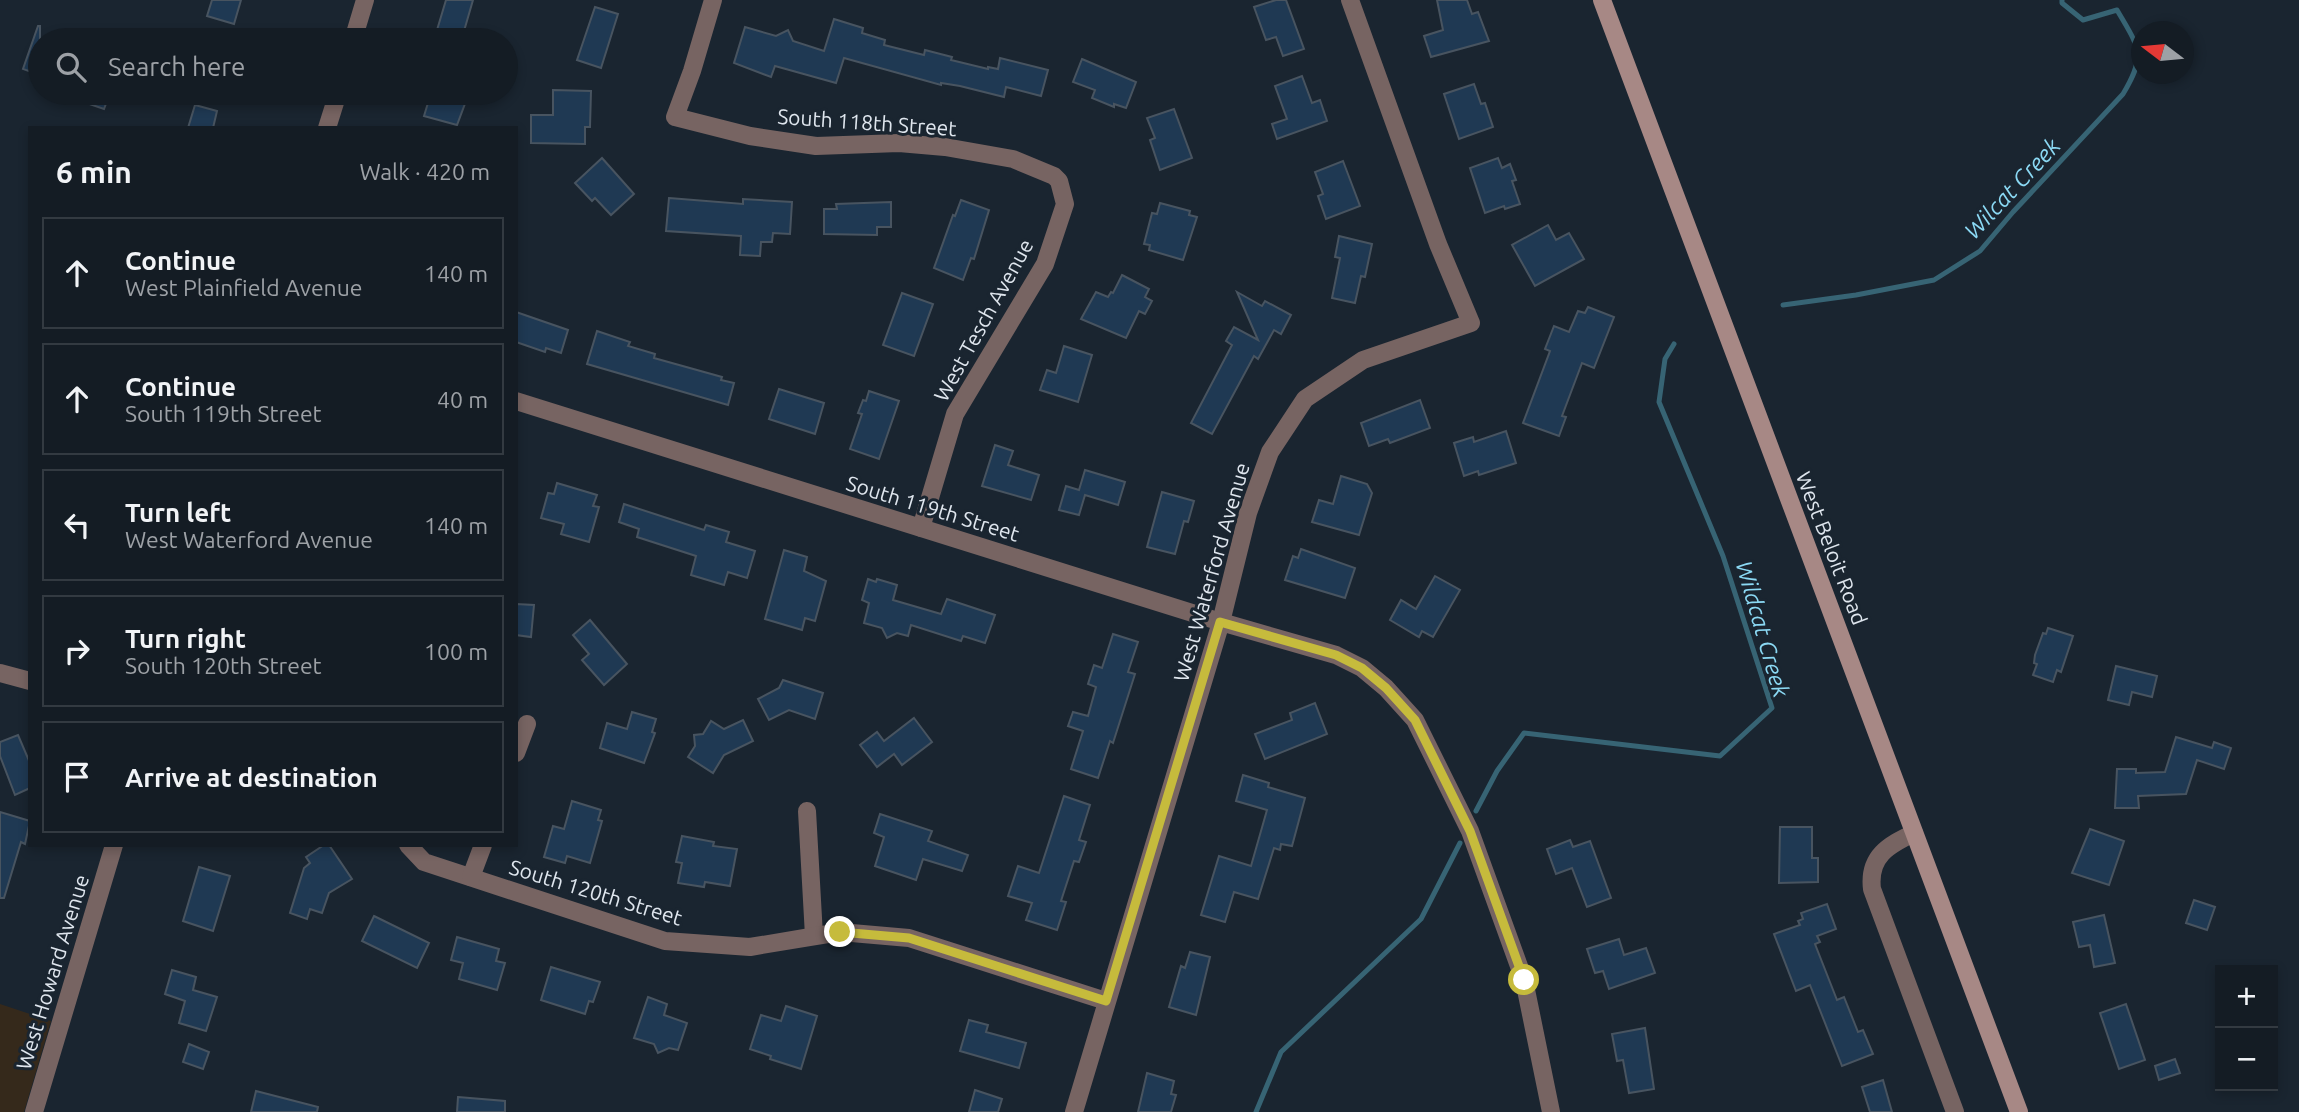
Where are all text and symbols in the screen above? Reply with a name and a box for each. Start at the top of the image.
north arrow [2131,21,2194,84]
search box [28,28,518,105]
icon: search [52,48,90,86]
text: Search here [108,52,245,81]
street label: South 118th Street [777,104,957,140]
water label: Wilcat Creek [1959,133,2065,243]
text: 6 min [56,155,132,189]
text: Walk · 420 m [359,159,490,184]
street label: West Tesch Avenue [928,235,1038,405]
text: Continue [125,246,236,275]
icon: ahead [58,254,96,292]
text: 140 m [424,261,488,286]
text: West Plainfield Avenue [125,275,363,300]
text: Continue [125,372,236,401]
icon: ahead [58,380,96,418]
text: 40 m [437,387,488,412]
text: South 119th Street [125,401,322,426]
street label: West Waterford Avenue [1168,460,1254,684]
street label: West Beloit Road [1792,468,1872,628]
street label: South 119th Street [844,470,1022,546]
text: Turn left [125,498,231,527]
icon: left [58,506,96,544]
text: 140 m [424,513,488,538]
text: West Waterford Avenue [125,527,373,552]
water label: Wildcat Creek [1732,558,1794,700]
text: Turn right [125,624,246,653]
icon: right [58,632,96,670]
text: 100 m [424,639,488,664]
text: South 120th Street [125,653,322,678]
icon: arrive [58,758,96,796]
text: Arrive at destination [125,763,378,792]
street label: South 120th Street [507,854,685,930]
street label: West Howard Avenue [11,872,93,1072]
route end [824,916,855,947]
route start [1508,964,1539,995]
map controls [2215,965,2278,1091]
button: + [2215,965,2278,1028]
button: − [2215,1028,2278,1091]

